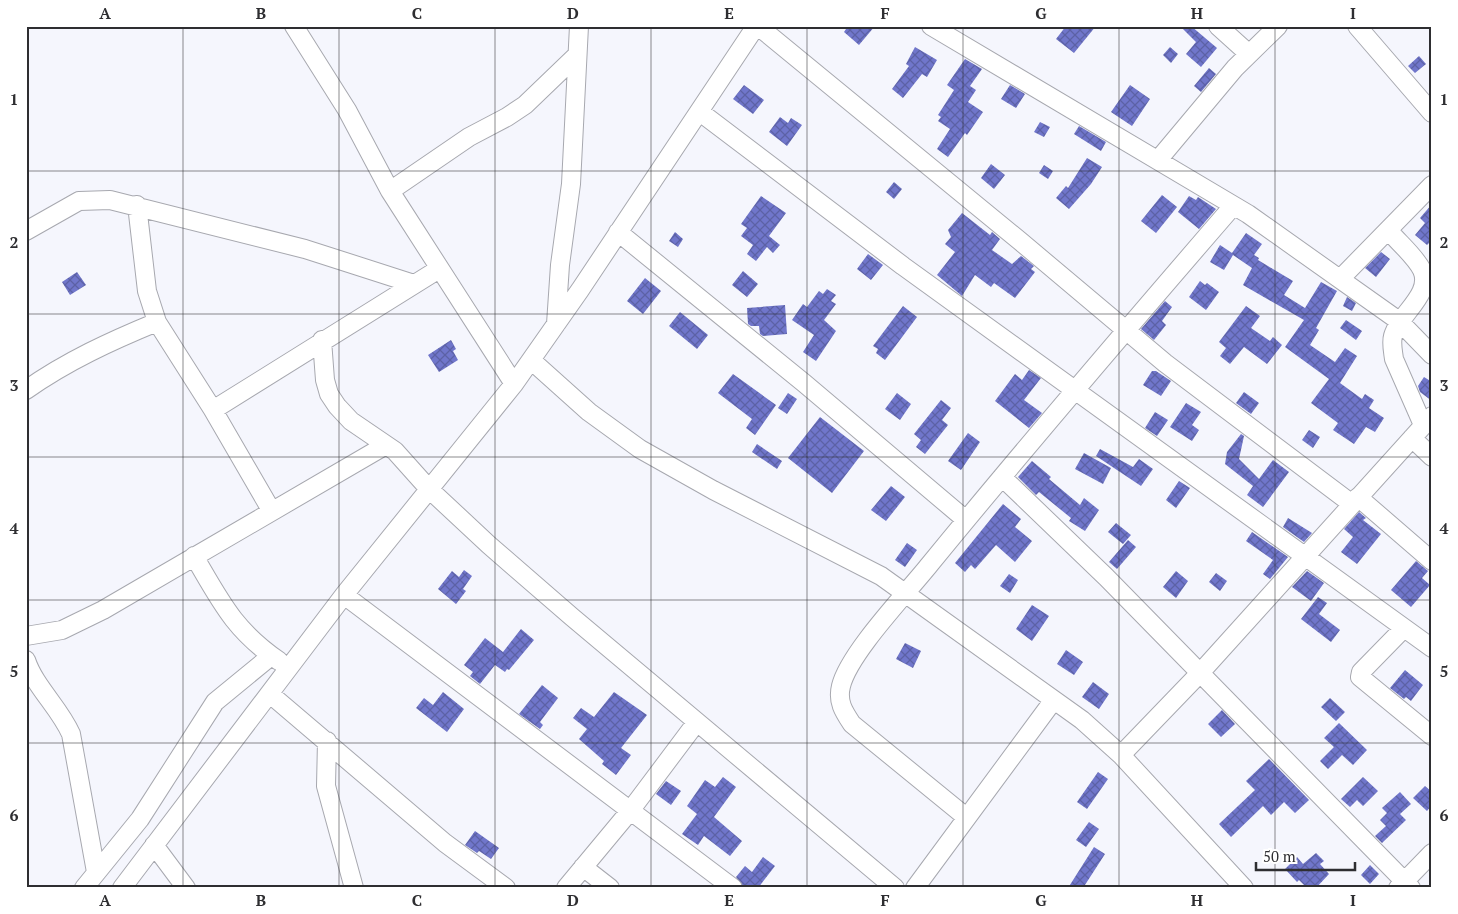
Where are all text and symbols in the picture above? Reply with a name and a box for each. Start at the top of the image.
text: A [99,2,111,24]
text: B [256,2,266,24]
text: C [412,2,422,24]
text: D [567,2,579,24]
text: E [724,2,734,24]
text: F [880,2,890,24]
text: G [1035,2,1047,24]
text: H [1191,2,1203,24]
text: I [1350,2,1356,24]
text: 1 [9,88,19,110]
text: 1 [1439,88,1449,110]
text: 2 [9,231,19,253]
text: 2 [1439,231,1449,253]
text: 3 [9,374,19,396]
text: 3 [1439,374,1449,396]
text: 4 [9,517,19,539]
text: 4 [1439,517,1449,539]
text: 5 [9,660,19,682]
text: 5 [1439,660,1449,682]
text: 6 [9,804,19,826]
text: 6 [1439,804,1449,826]
scale bar [1256,839,1354,871]
text: 50 m [1263,846,1296,866]
text: A [99,889,111,911]
text: B [256,889,266,911]
text: C [412,889,422,911]
text: D [567,889,579,911]
text: E [724,889,734,911]
text: F [880,889,890,911]
text: G [1035,889,1047,911]
text: H [1191,889,1203,911]
text: I [1350,889,1356,911]

